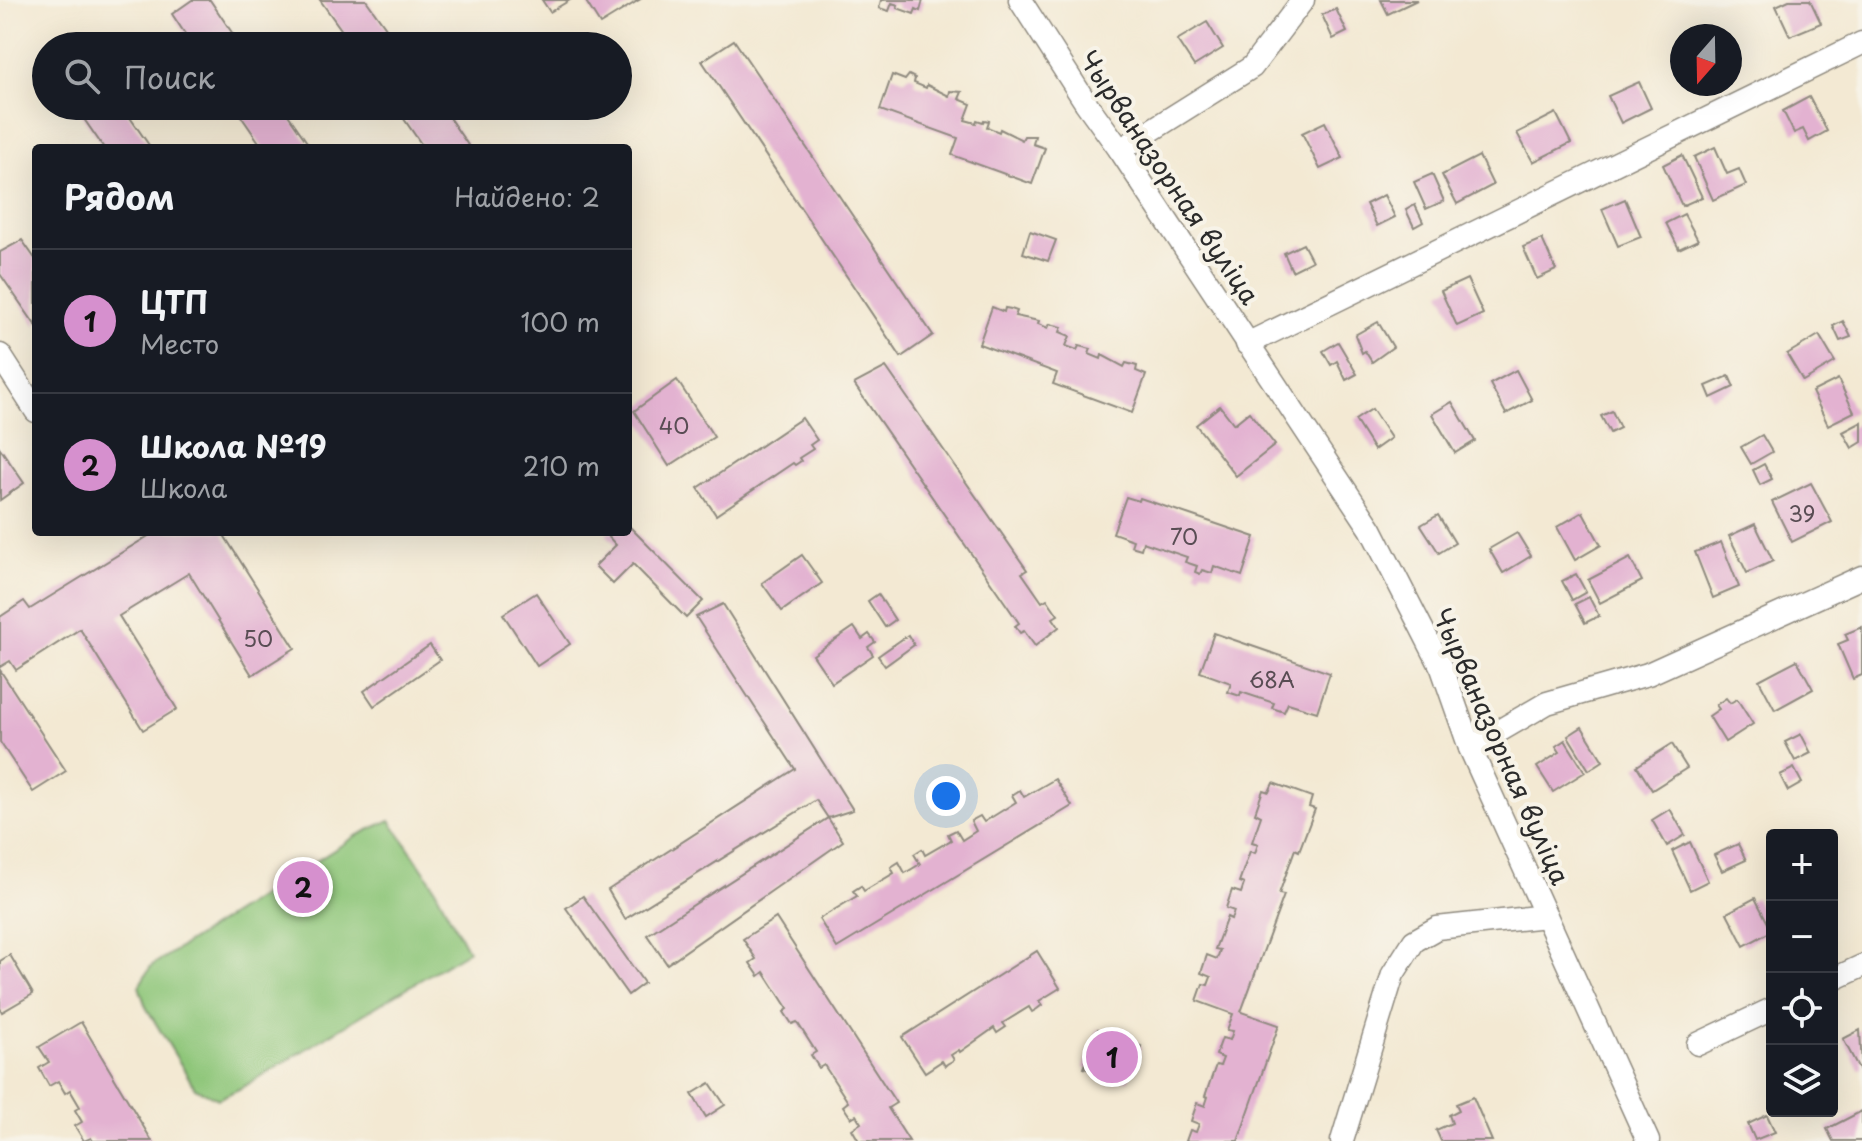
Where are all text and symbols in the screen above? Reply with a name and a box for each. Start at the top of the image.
north arrow [1670,24,1742,96]
search box [32,32,632,120]
street label: Чырваназорная вуліца [1070,42,1270,312]
icon: search [60,54,104,98]
text: Поиск [124,54,215,99]
text: Рядом [64,170,175,222]
text: Найдено: 2 [454,177,600,216]
text: ЦТП [140,279,208,324]
text: 1 [84,302,96,341]
text: 100 m [520,302,600,341]
text: Место [140,324,219,363]
house number: 40 [659,408,689,441]
text: Школа №19 [140,423,327,468]
text: 2 [81,446,99,485]
text: 210 m [523,446,600,485]
text: Школа [140,468,227,507]
house number: 39 [1789,496,1815,529]
house number: 70 [1170,519,1198,552]
street label: Чырваназорная вуліца [1423,601,1581,891]
house number: 50 [243,621,273,654]
house number: 68А [1249,662,1295,695]
your location [926,776,966,816]
map controls [1766,829,1838,1117]
button: + [1766,829,1838,901]
pin: 2 [277,857,329,917]
button: − [1766,901,1838,973]
button: locate [1766,973,1838,1045]
pin: 1 [1086,1027,1138,1087]
button: layers [1766,1045,1838,1117]

